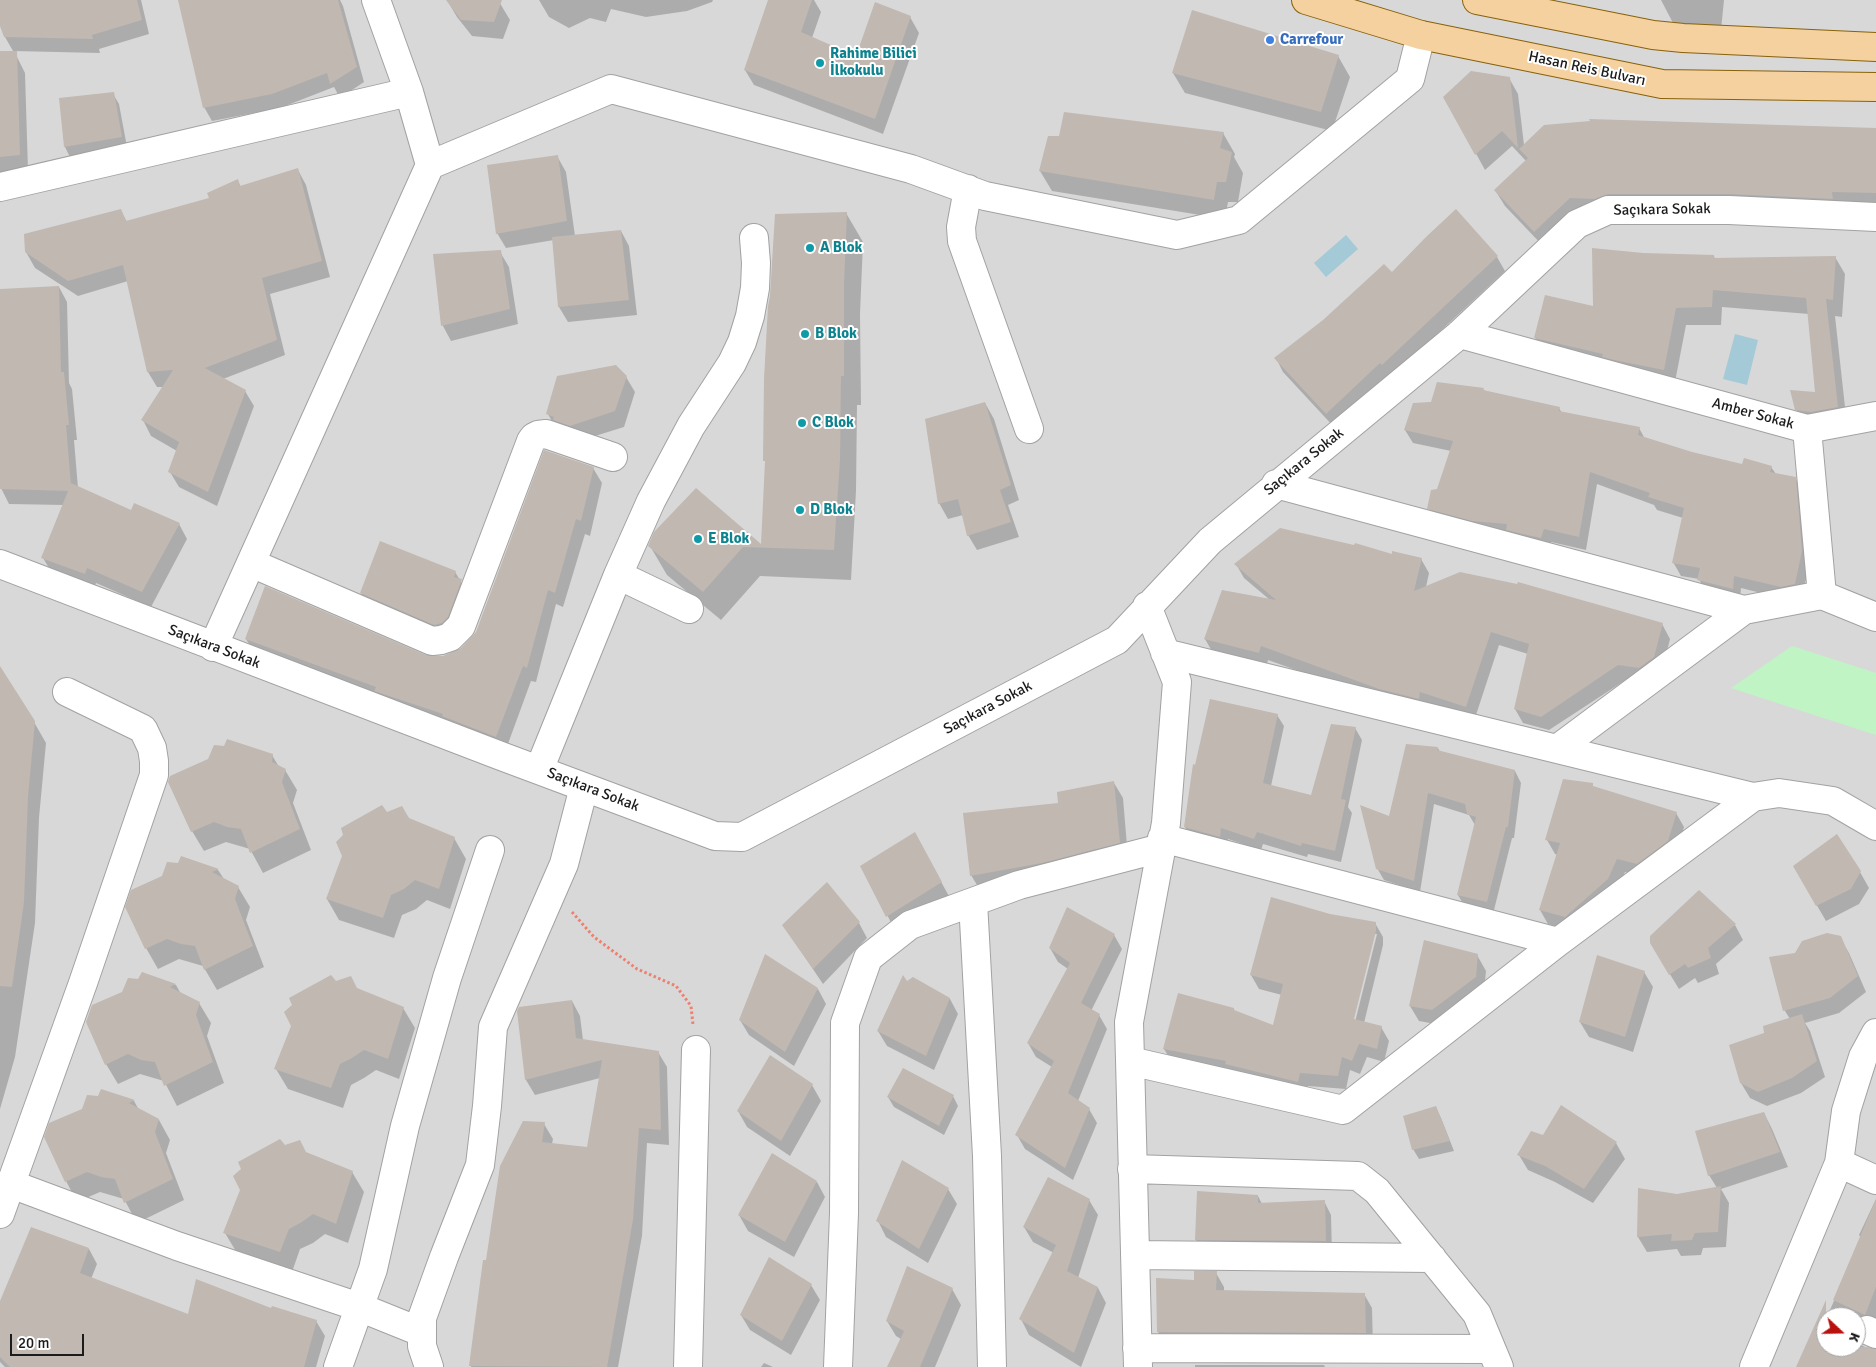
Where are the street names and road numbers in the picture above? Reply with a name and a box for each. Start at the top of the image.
street label: Hasan Reis Bulvarı [1527,48,1647,90]
street label: Saçıkara Sokak [1613,200,1711,220]
street label: Amber Sokak [1710,394,1796,434]
street label: Saçıkara Sokak [1260,424,1348,500]
street label: Saçıkara Sokak [165,621,263,673]
street label: Saçıkara Sokak [941,677,1035,739]
street label: Saçıkara Sokak [544,764,642,816]

